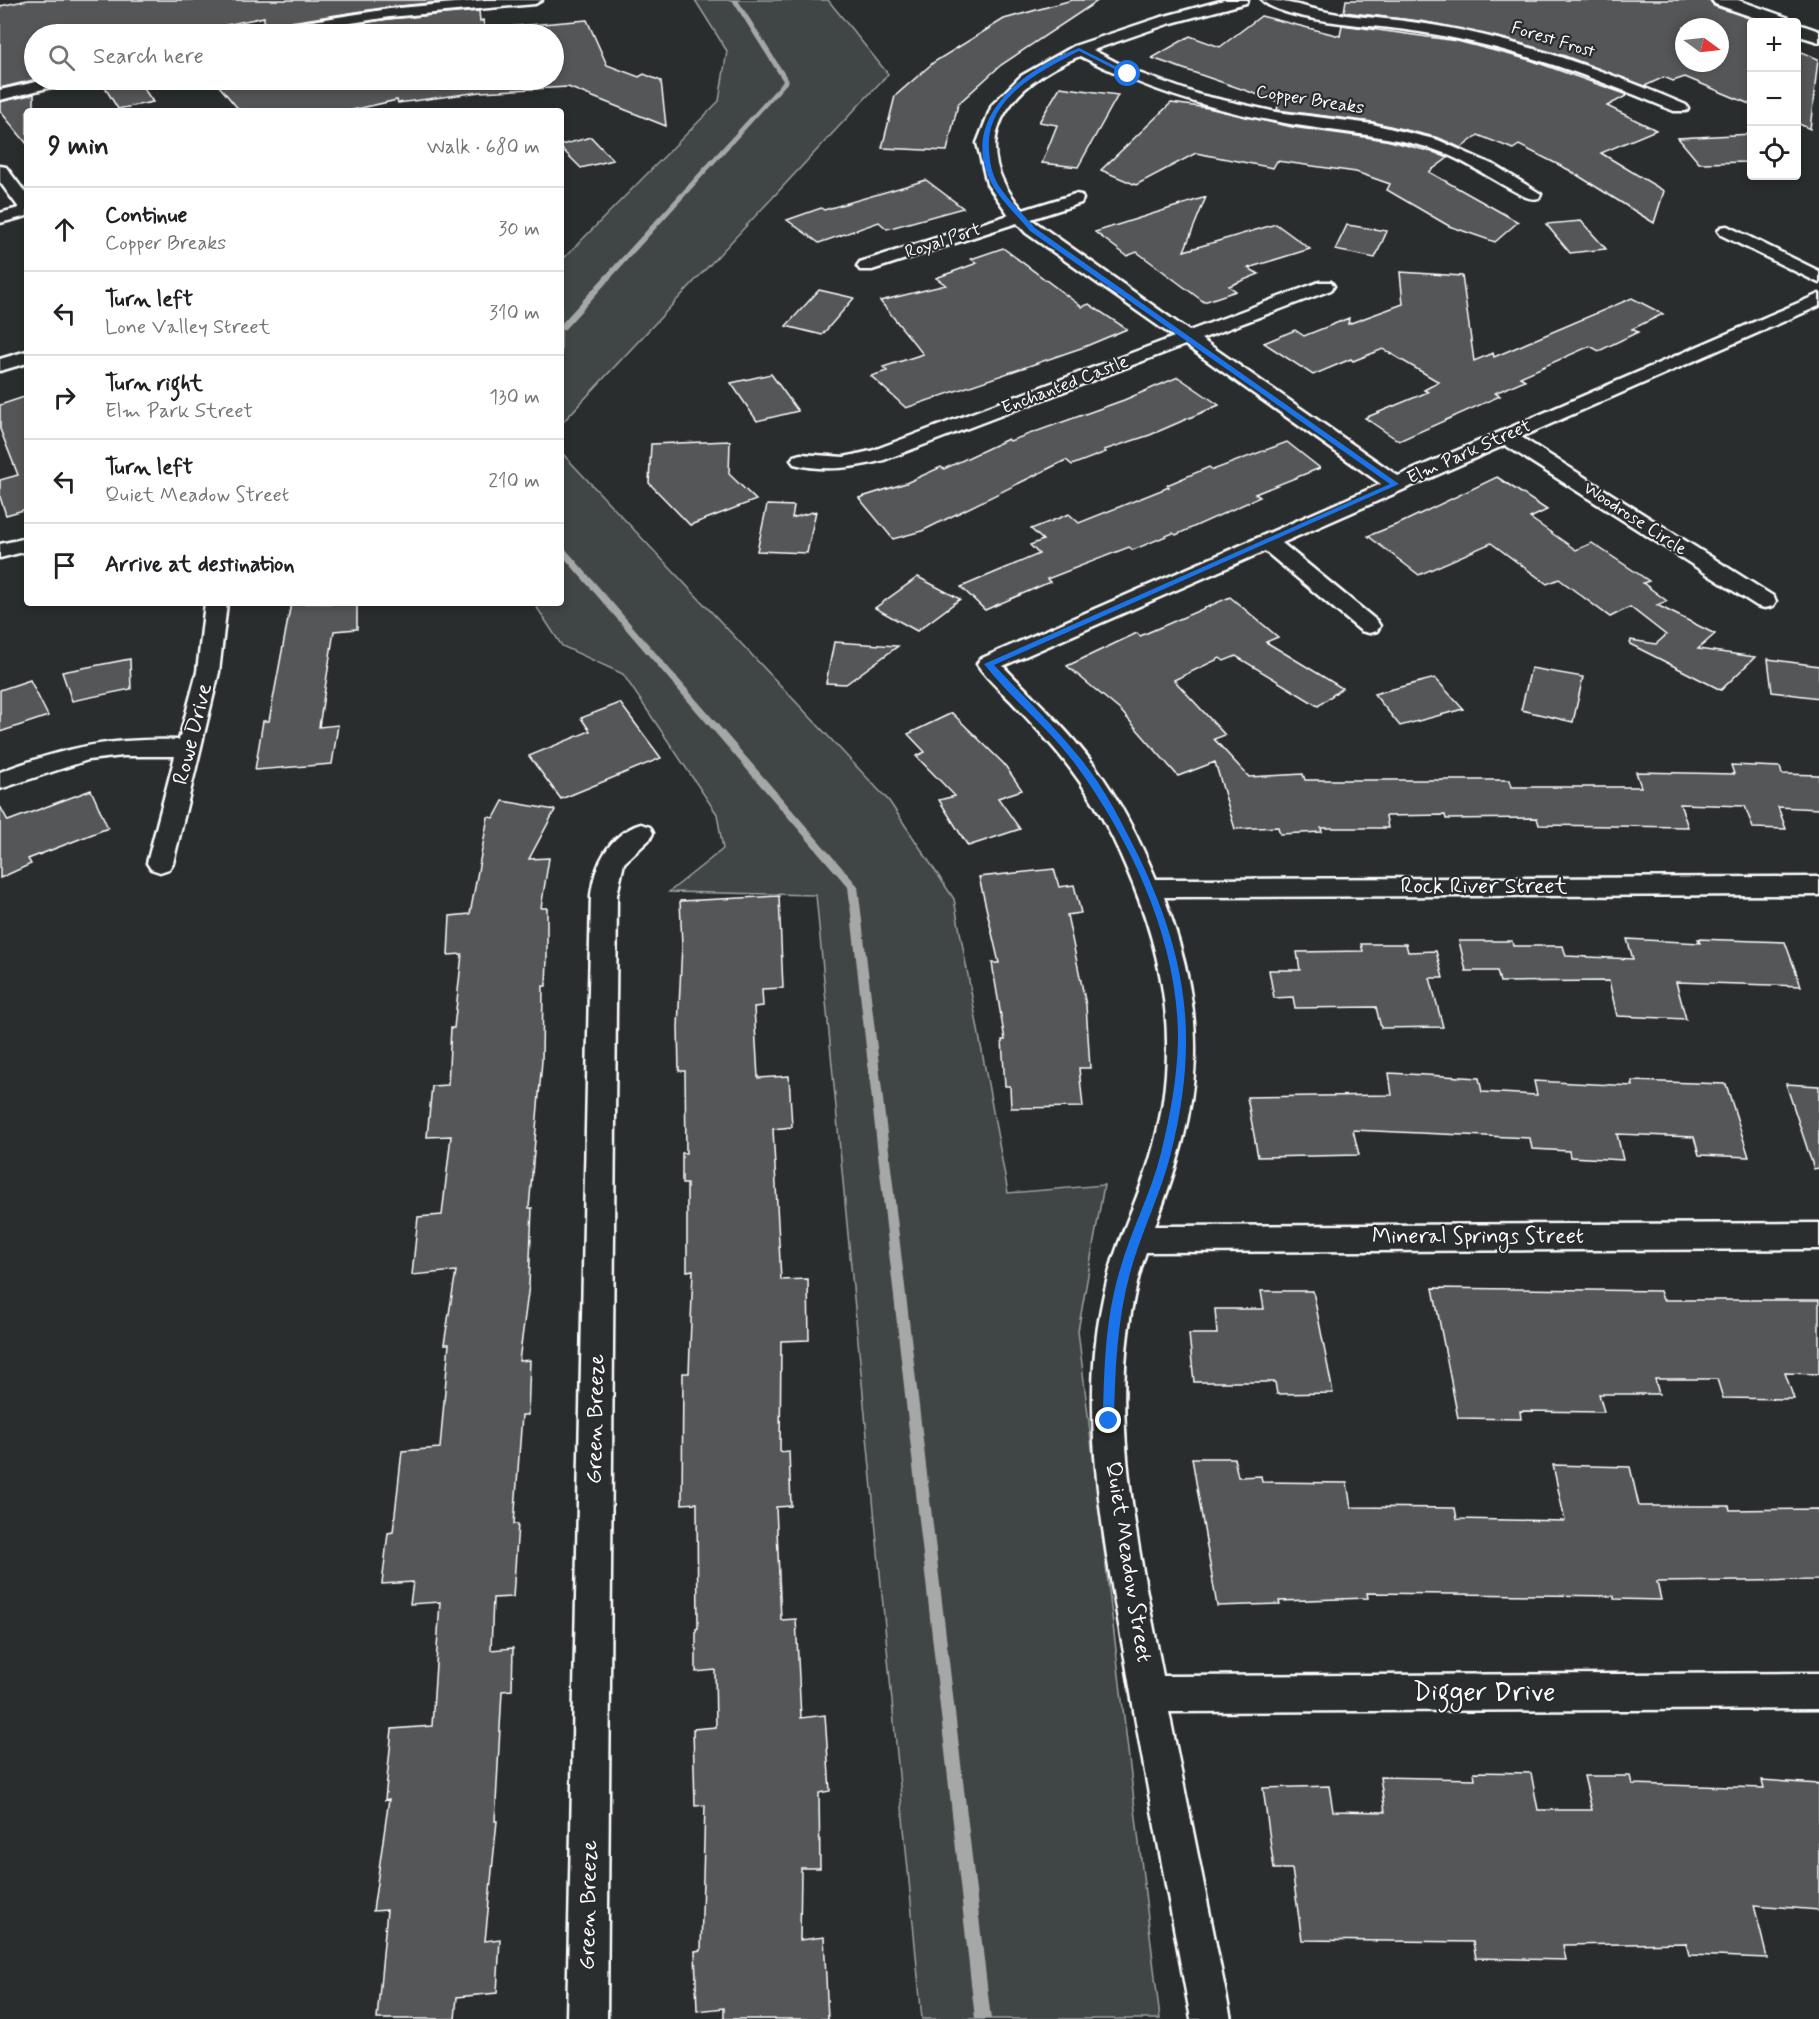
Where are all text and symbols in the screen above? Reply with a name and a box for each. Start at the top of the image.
street label: Forest Frost [1508,16,1598,64]
north arrow [1675,18,1729,72]
map controls [1747,18,1801,180]
button: + [1747,18,1801,72]
search box [24,24,564,90]
icon: search [45,41,78,74]
text: Search here [93,43,204,71]
route start [1114,60,1140,86]
button: − [1747,72,1801,126]
street label: Copper Breaks [1254,80,1366,120]
button: locate [1747,126,1801,180]
text: 9 min [48,130,109,164]
text: Walk · 680 m [427,134,540,161]
text: Continue [105,202,187,230]
icon: ahead [48,213,81,246]
text: 30 m [498,216,540,243]
street label: Royal Port [902,217,984,265]
text: Copper Breaks [105,230,226,257]
text: Turn left [105,286,193,314]
icon: left [48,297,81,330]
text: 310 m [489,300,540,327]
text: Lone Valley Street [105,314,270,341]
street label: Enchanted Castle [998,350,1132,420]
text: Turn right [105,370,203,398]
icon: right [48,381,81,414]
text: 130 m [489,384,540,411]
text: Elm Park Street [105,398,253,425]
street label: Elm Park Street [1403,414,1535,490]
text: Turn left [105,454,193,482]
icon: left [48,465,81,498]
text: 210 m [488,468,540,495]
street label: Woodrose Circle [1578,476,1692,562]
text: Quiet Meadow Street [105,482,289,509]
icon: arrive [48,549,81,582]
text: Arrive at destination [105,551,295,579]
street label: Rowe Drive [167,680,219,788]
street label: Rock River Street [1401,873,1567,901]
street label: Mineral Springs Street [1372,1223,1584,1254]
street label: Green Breeze [581,1354,611,1484]
route end [1095,1407,1121,1433]
street label: Quiet Meadow Street [1098,1460,1158,1664]
street label: Digger Drive [1413,1675,1555,1713]
street label: Green Breeze [574,1840,604,1970]

